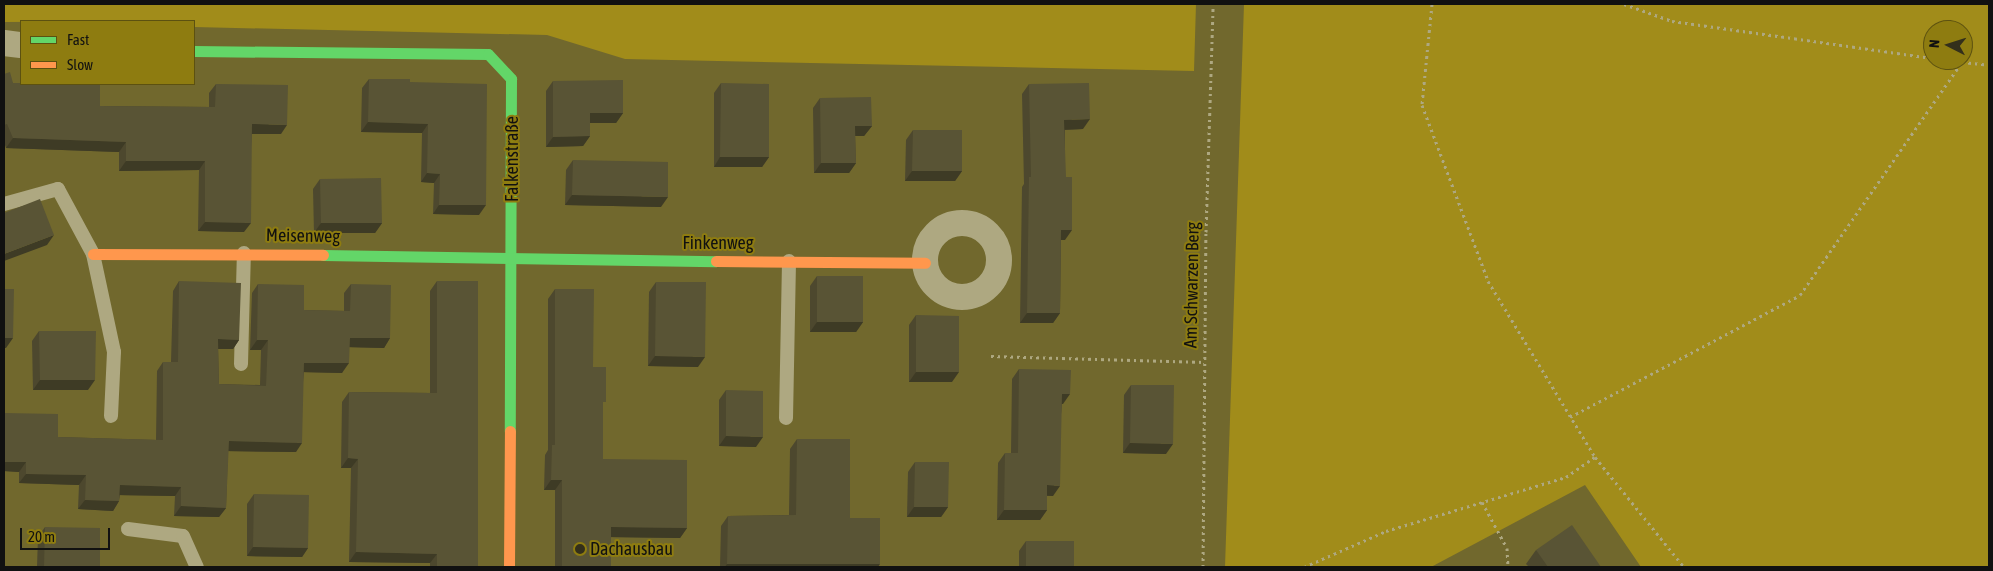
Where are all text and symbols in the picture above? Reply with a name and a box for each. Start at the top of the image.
legend [20,20,195,85]
north arrow [1923,20,1973,70]
text: Fast [67,31,89,48]
text: N [1926,39,1942,49]
text: Slow [67,56,93,73]
street label: Falkenstraße [501,116,523,202]
street label: Am Schwarzen Berg [1180,222,1204,348]
street label: Meisenweg [266,225,340,247]
street label: Finkenweg [682,232,754,254]
scale bar [22,518,112,550]
text: 20 m [28,528,55,545]
place label: Dachausbau [590,538,673,560]
marker: Dachausbau [574,543,586,555]

